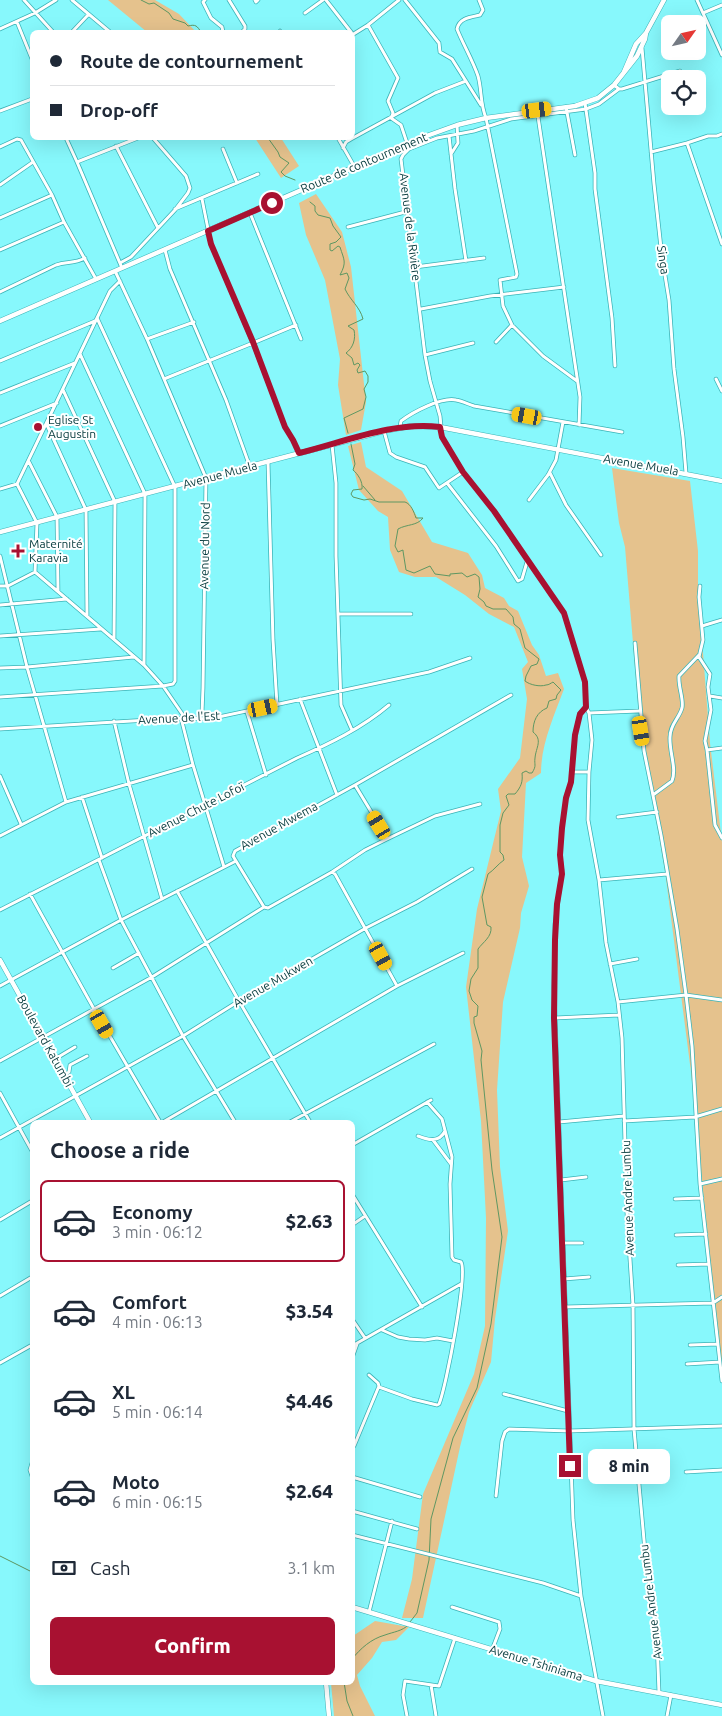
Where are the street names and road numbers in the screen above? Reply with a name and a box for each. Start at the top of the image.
street label: Route de contournement [299,130,429,195]
street label: Avenue de la Rivière [397,172,424,282]
street label: Singa [655,245,672,275]
street label: Avenue Muela [602,451,680,478]
street label: Avenue Muela [181,458,258,491]
street label: Avenue du Nord [197,502,212,590]
street label: Avenue de l'Est [138,709,221,726]
street label: Avenue Chute Lofoï [146,779,247,839]
street label: Avenue Mwema [238,799,320,852]
street label: Avenue Mukwen [231,954,315,1010]
street label: Boulevard Katumbi [15,993,76,1089]
street label: Avenue Andre Lumbu [619,1140,636,1256]
street label: Avenue Andre Lumbu [637,1544,664,1660]
street label: Avenue Tshiniama [488,1642,584,1683]

